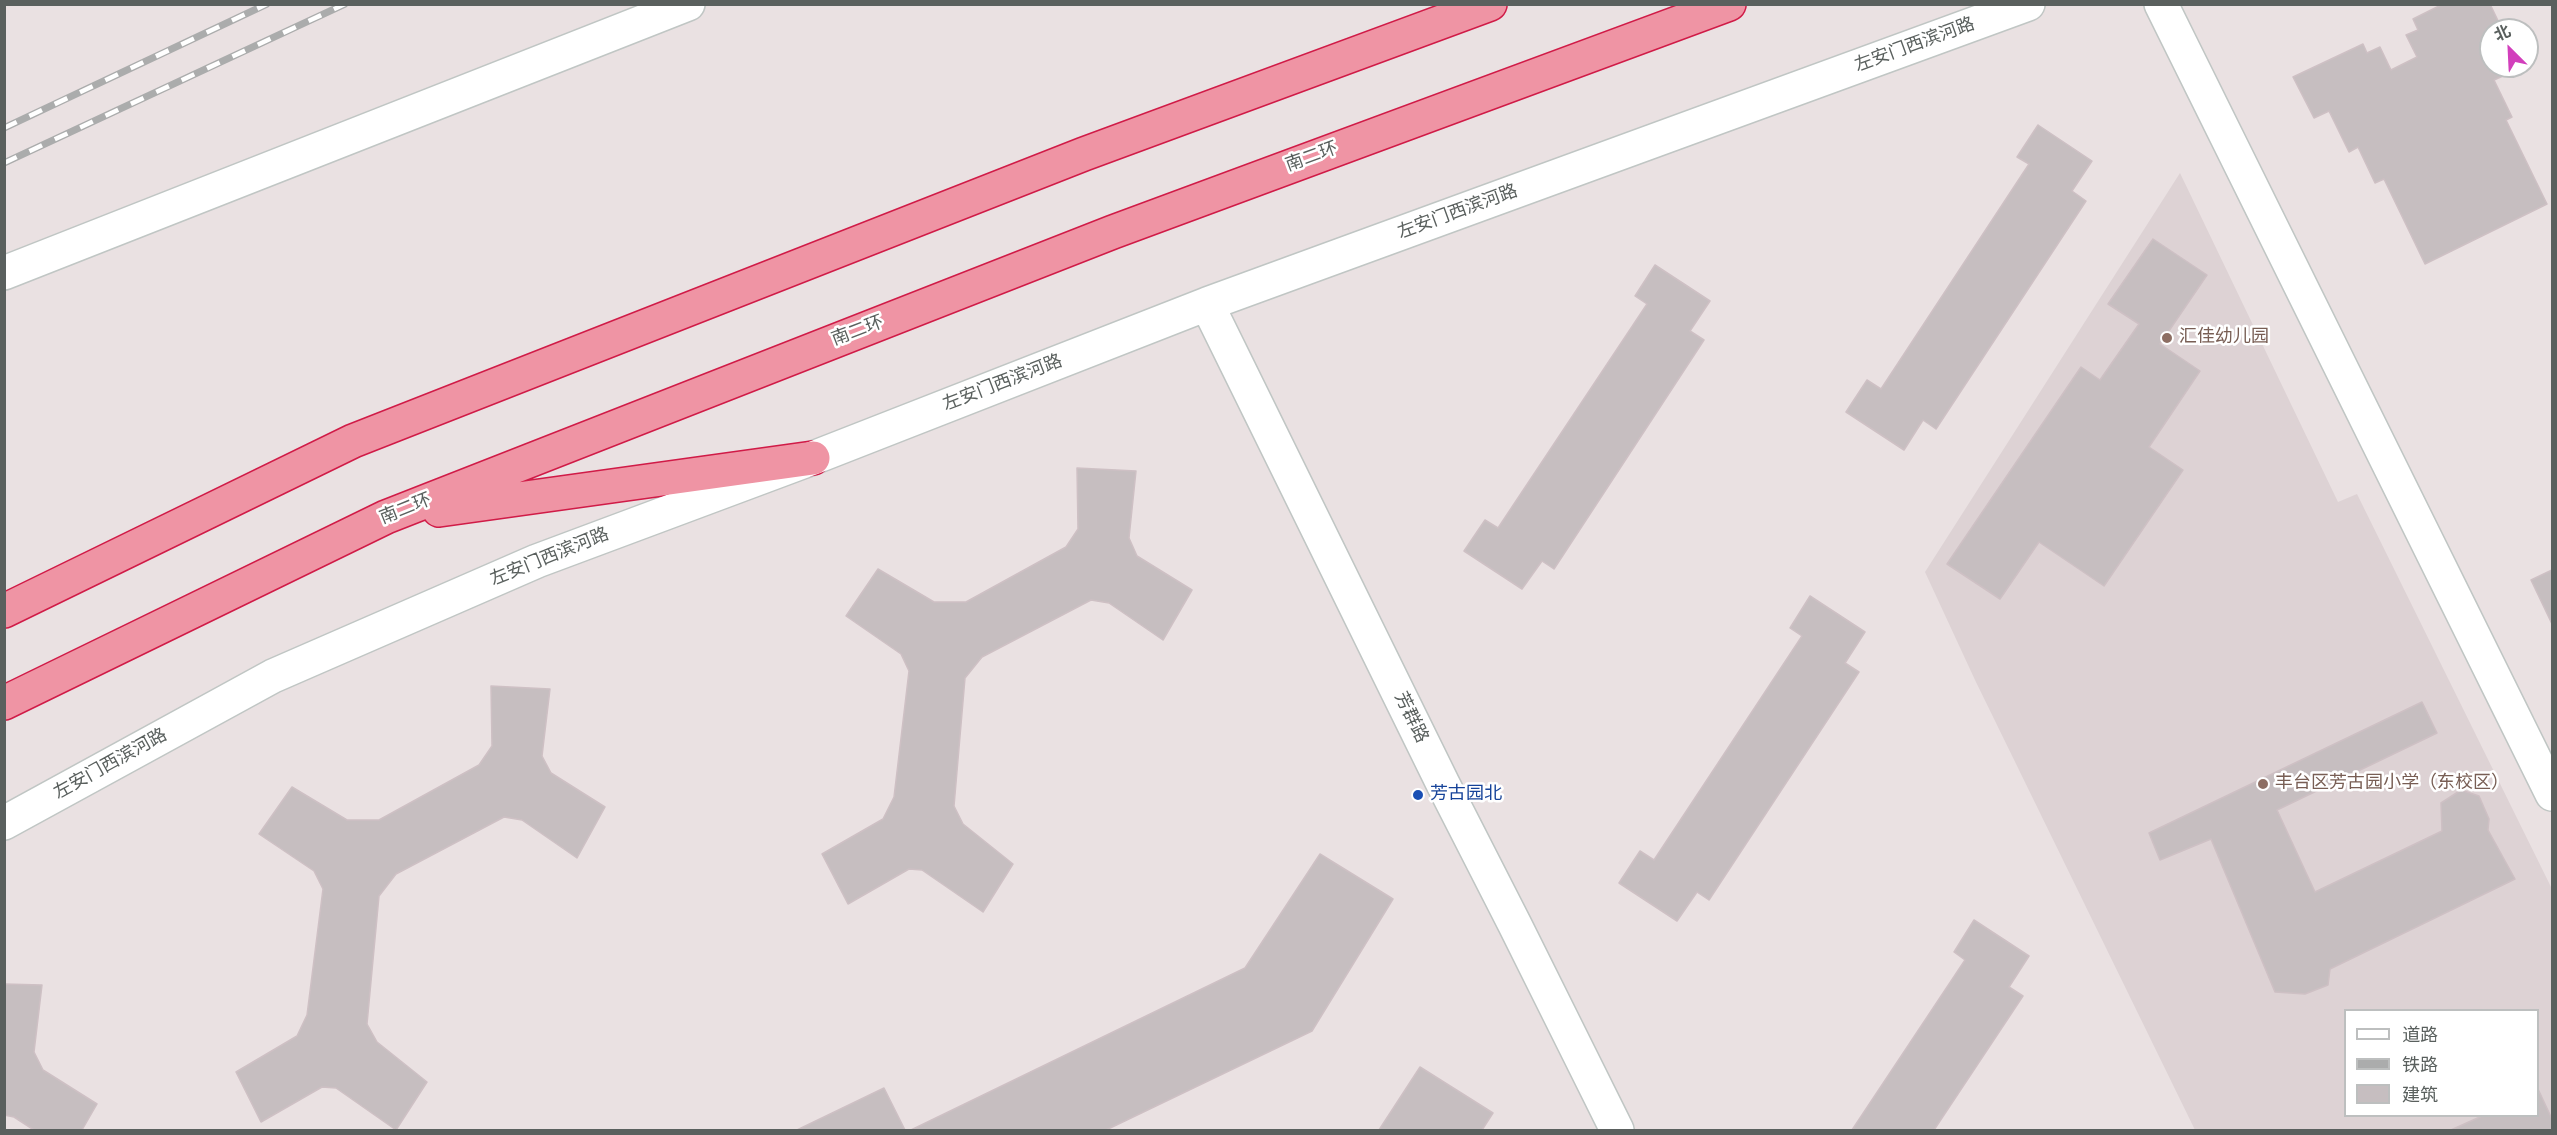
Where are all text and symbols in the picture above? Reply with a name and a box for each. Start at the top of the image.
street label: 左安门西滨河路 [1852,14,1978,78]
north arrow [2479,18,2539,78]
text: 北 [2491,20,2514,47]
street label: 南二环 [1283,139,1341,177]
street label: 左安门西滨河路 [1395,181,1521,245]
street label: 南二环 [829,312,887,352]
place label: 汇佳幼儿园 [2179,327,2269,349]
marker: 汇佳幼儿园 [2160,331,2174,345]
street label: 左安门西滨河路 [940,351,1066,417]
street label: 南二环 [377,490,435,530]
street label: 左安门西滨河路 [488,524,612,592]
street label: 芳群路 [1388,689,1432,747]
street label: 左安门西滨河路 [51,725,171,805]
place label: 丰台区芳古园小学（东校区） [2275,773,2509,795]
marker: 丰台区芳古园小学（东校区） [2256,777,2270,791]
place label: 芳古园北 [1430,784,1502,806]
marker: 芳古园北 [1411,788,1425,802]
legend [2344,1009,2539,1117]
text: 道路 [2402,1023,2438,1048]
text: 铁路 [2402,1053,2438,1078]
text: 建筑 [2402,1083,2438,1108]

